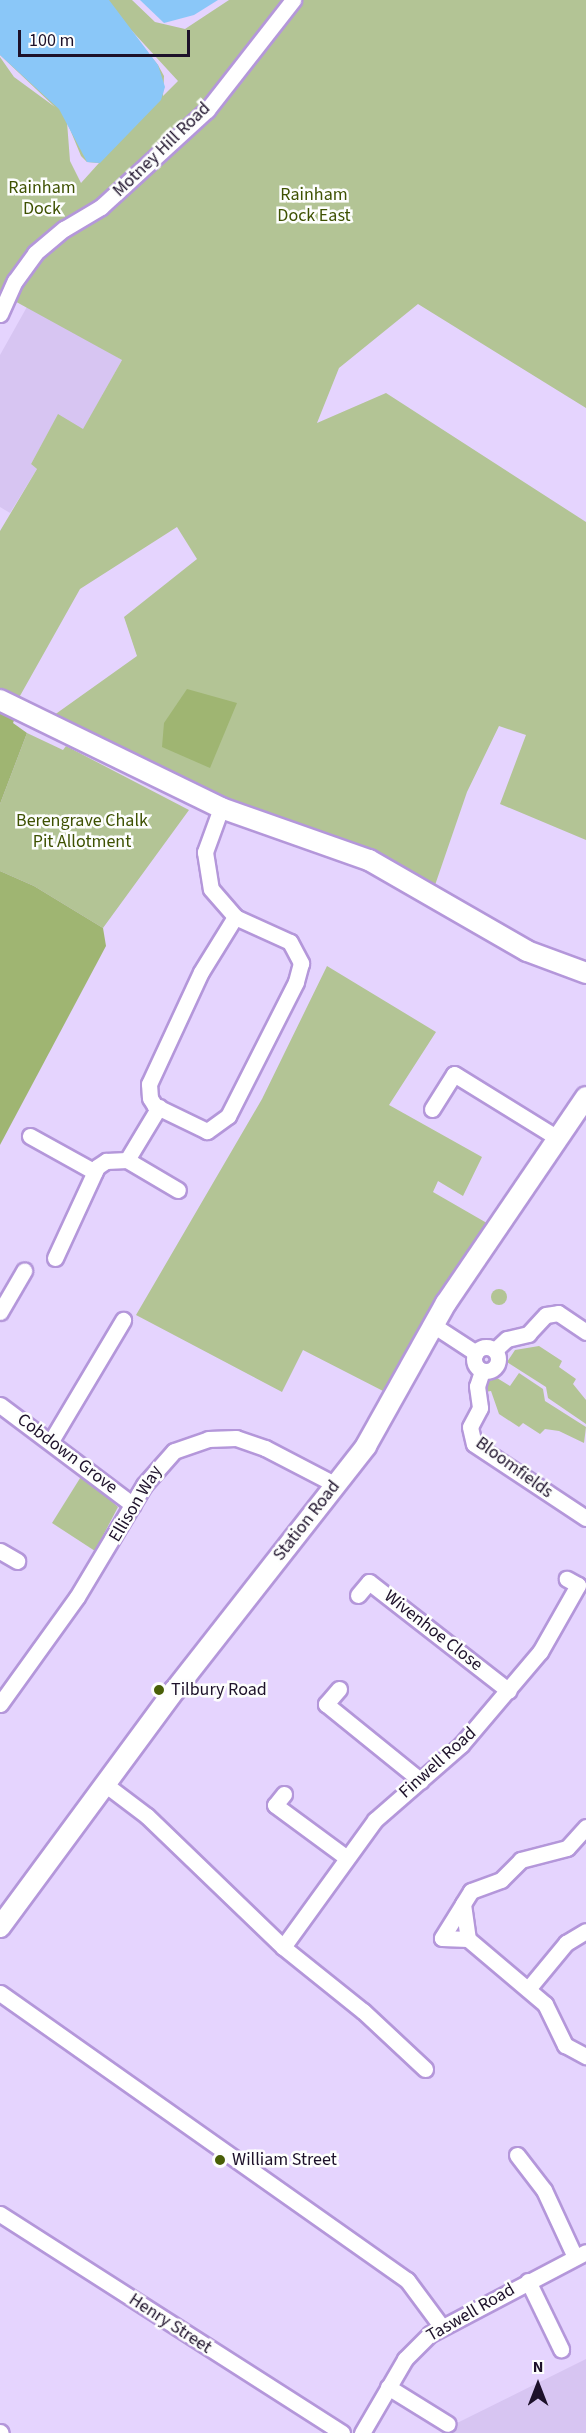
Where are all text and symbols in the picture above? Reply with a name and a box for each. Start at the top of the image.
scale bar [21,18,194,56]
text: 100 m [29,28,74,53]
street label: Motney Hill Road [109,98,215,202]
park label: Rainham Dock [8,178,76,220]
park label: Rainham Dock East [277,185,351,228]
park label: Berengrave Chalk Pit Allotment [16,811,148,854]
street label: Cobdown Grove [13,1409,121,1499]
street label: Bloomfields [471,1433,557,1503]
street label: Ellison Way [105,1462,167,1546]
street label: Station Road [269,1477,345,1565]
street label: Wivenhoe Close [380,1586,486,1676]
place label: Tilbury Road [171,1679,267,1701]
marker: Tilbury Road [152,1683,166,1697]
street label: Finwell Road [395,1723,481,1803]
place label: William Street [232,2149,337,2171]
marker: William Street [213,2153,227,2167]
street label: Taswell Road [423,2279,519,2347]
street label: Henry Street [125,2289,215,2359]
north arrow [508,2355,568,2415]
text: N [533,2356,543,2378]

